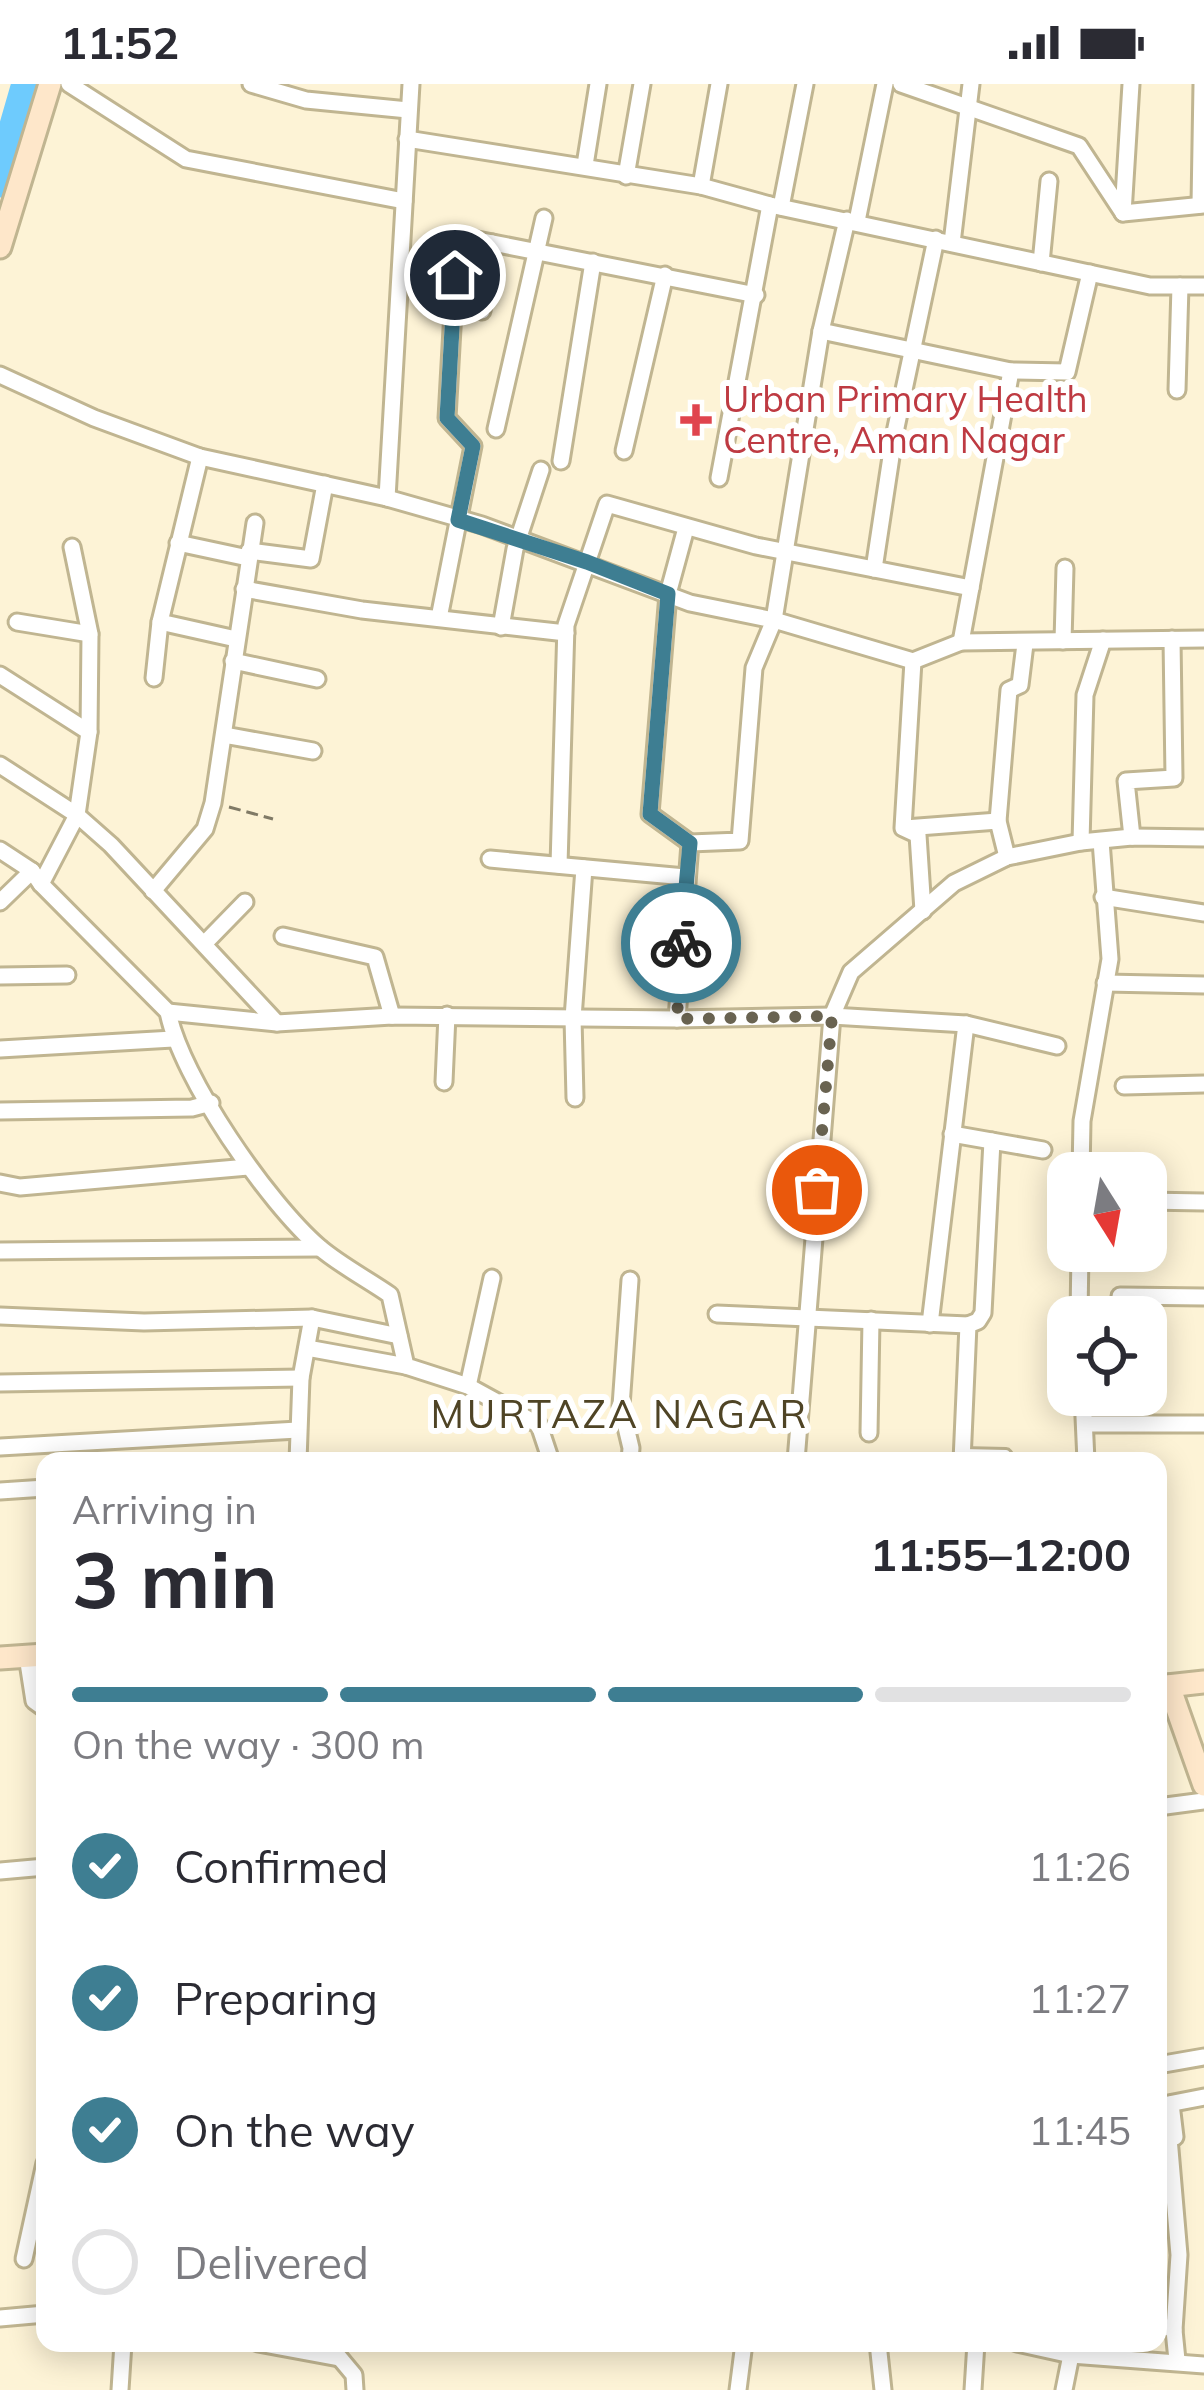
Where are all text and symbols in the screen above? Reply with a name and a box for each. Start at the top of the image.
text: 11:52 [60,14,179,70]
pin [404,224,506,326]
icon: home [422,242,488,308]
place label: Urban Primary Health Centre, Aman Nagar [723,376,1088,462]
marker: Urban Primary Health Centre, Aman Nagar [680,404,712,436]
courier [621,883,741,1003]
icon: bike [648,910,714,976]
pin [766,1139,868,1241]
north arrow [1047,1152,1167,1272]
map controls [1047,1152,1167,1416]
icon: bag [784,1157,850,1223]
button: locate [1047,1296,1167,1416]
district label: MURTAZA NAGAR [430,1389,810,1438]
text: Arriving in [72,1485,257,1534]
text: 11:55–12:00 [870,1526,1131,1582]
text: 3 min [72,1530,278,1628]
text: On the way · 300 m [72,1720,424,1769]
icon: check [72,1833,138,1899]
text: Confirmed [174,1838,388,1894]
text: 11:26 [1029,1842,1131,1891]
icon: check [72,1965,138,2031]
text: Preparing [174,1970,378,2026]
text: 11:27 [1029,1974,1131,2023]
icon: check [72,2097,138,2163]
text: On the way [174,2102,415,2158]
text: 11:45 [1029,2106,1131,2155]
text: Delivered [174,2234,369,2290]

